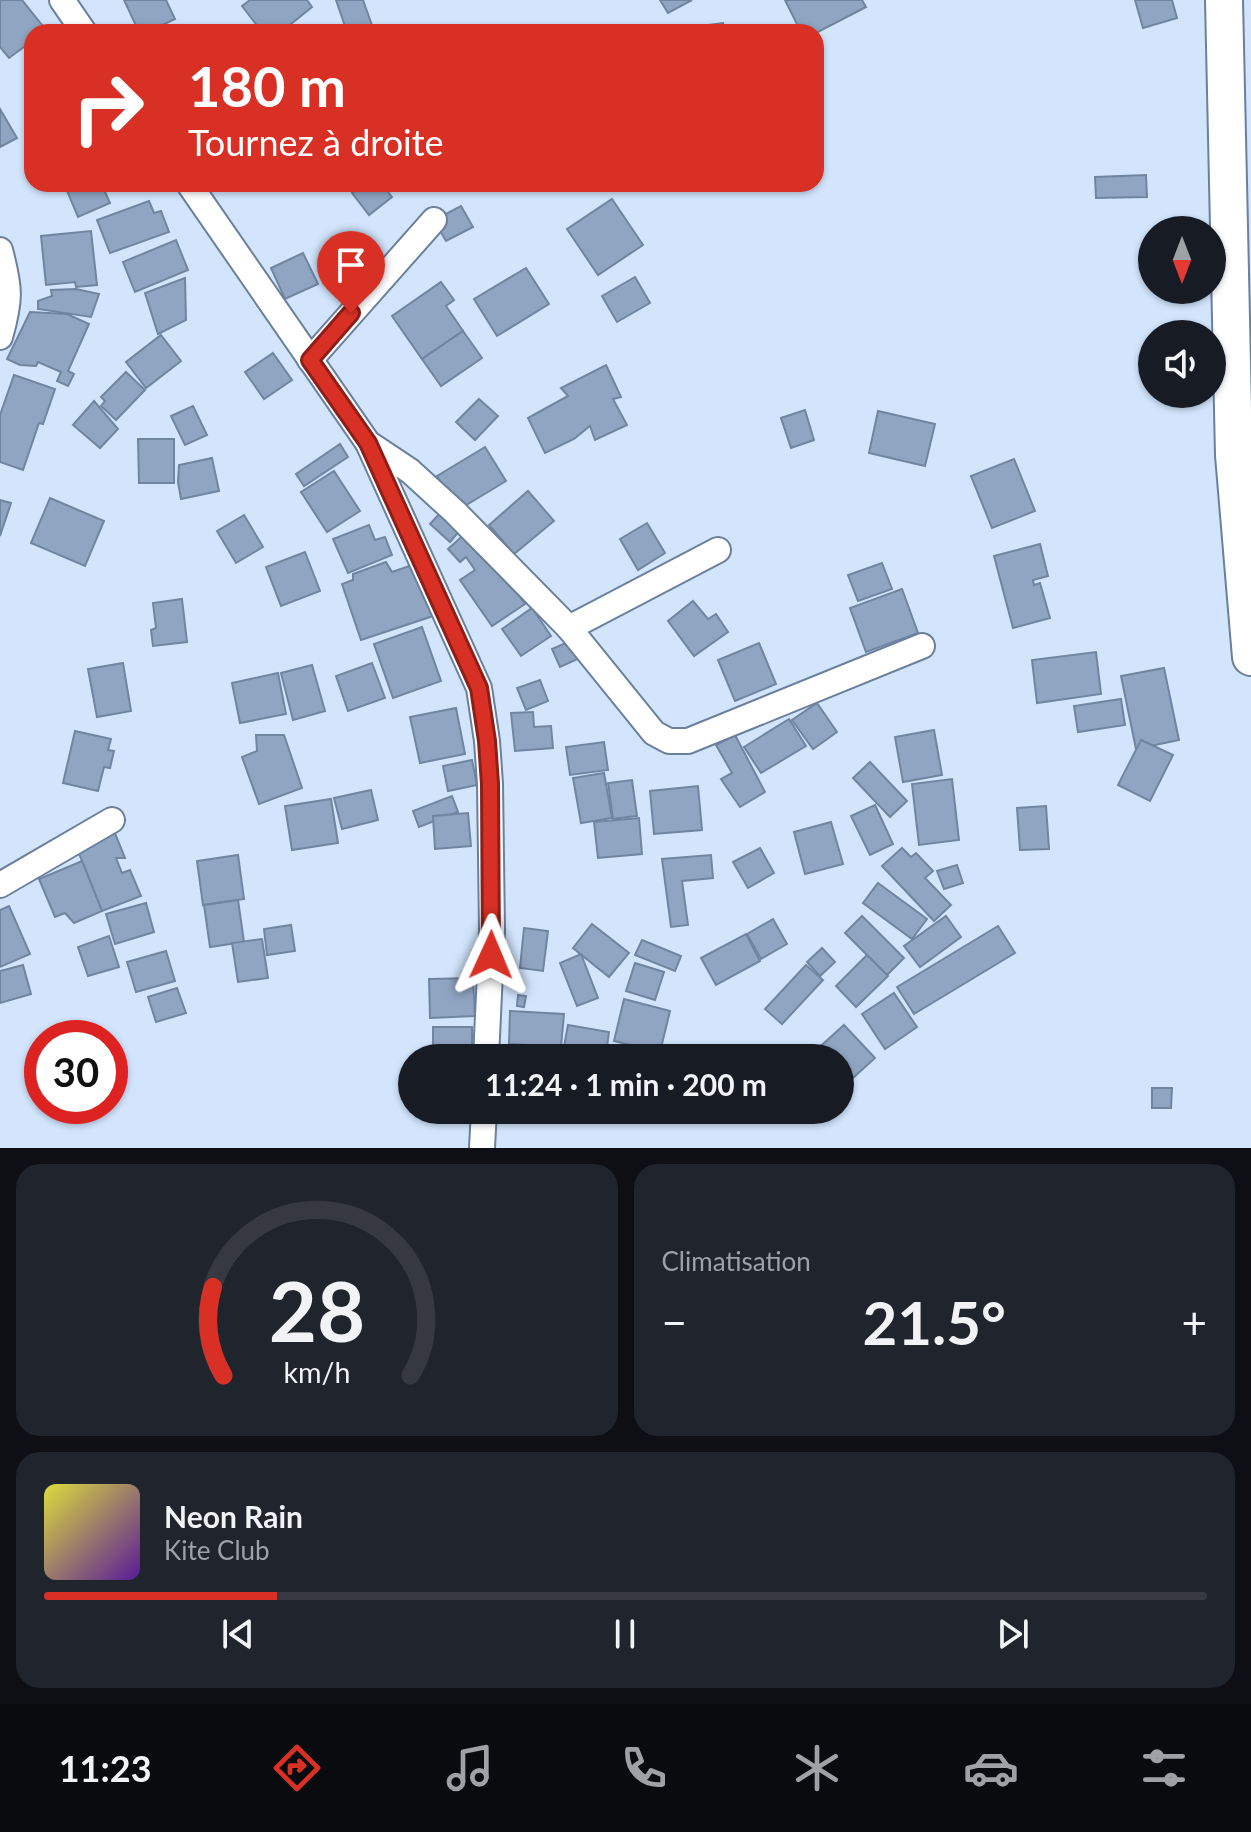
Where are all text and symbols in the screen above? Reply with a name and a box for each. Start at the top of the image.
text: 180 m [188,52,346,119]
icon: right [56,56,160,160]
text: Tournez à droite [188,120,444,164]
north arrow [1138,216,1226,304]
map controls [1138,216,1226,408]
pin [317,231,385,313]
icon: arrive [329,243,373,287]
button: sound [1138,320,1226,408]
position arrow [449,913,533,997]
speed limit sign: 30 [24,1020,128,1124]
text: 11:24 · 1 min · 200 m [485,1066,767,1102]
text: Climatisation [662,1245,811,1277]
text: 28 [269,1260,365,1360]
text: 21.5° [862,1286,1006,1358]
text: − [662,1296,687,1348]
text: + [1181,1296,1207,1348]
text: km/h [283,1355,350,1389]
text: Neon Rain [164,1498,303,1534]
text: Kite Club [164,1534,270,1566]
icon: previous [216,1612,260,1656]
icon: pause [603,1612,647,1656]
icon: next [991,1612,1035,1656]
icon: directions [269,1740,325,1796]
icon: music [442,1740,498,1796]
icon: phone [616,1740,672,1796]
icon: climate [789,1740,845,1796]
icon: car [963,1740,1019,1796]
icon: filters [1136,1740,1192,1796]
text: 11:23 [59,1746,152,1790]

